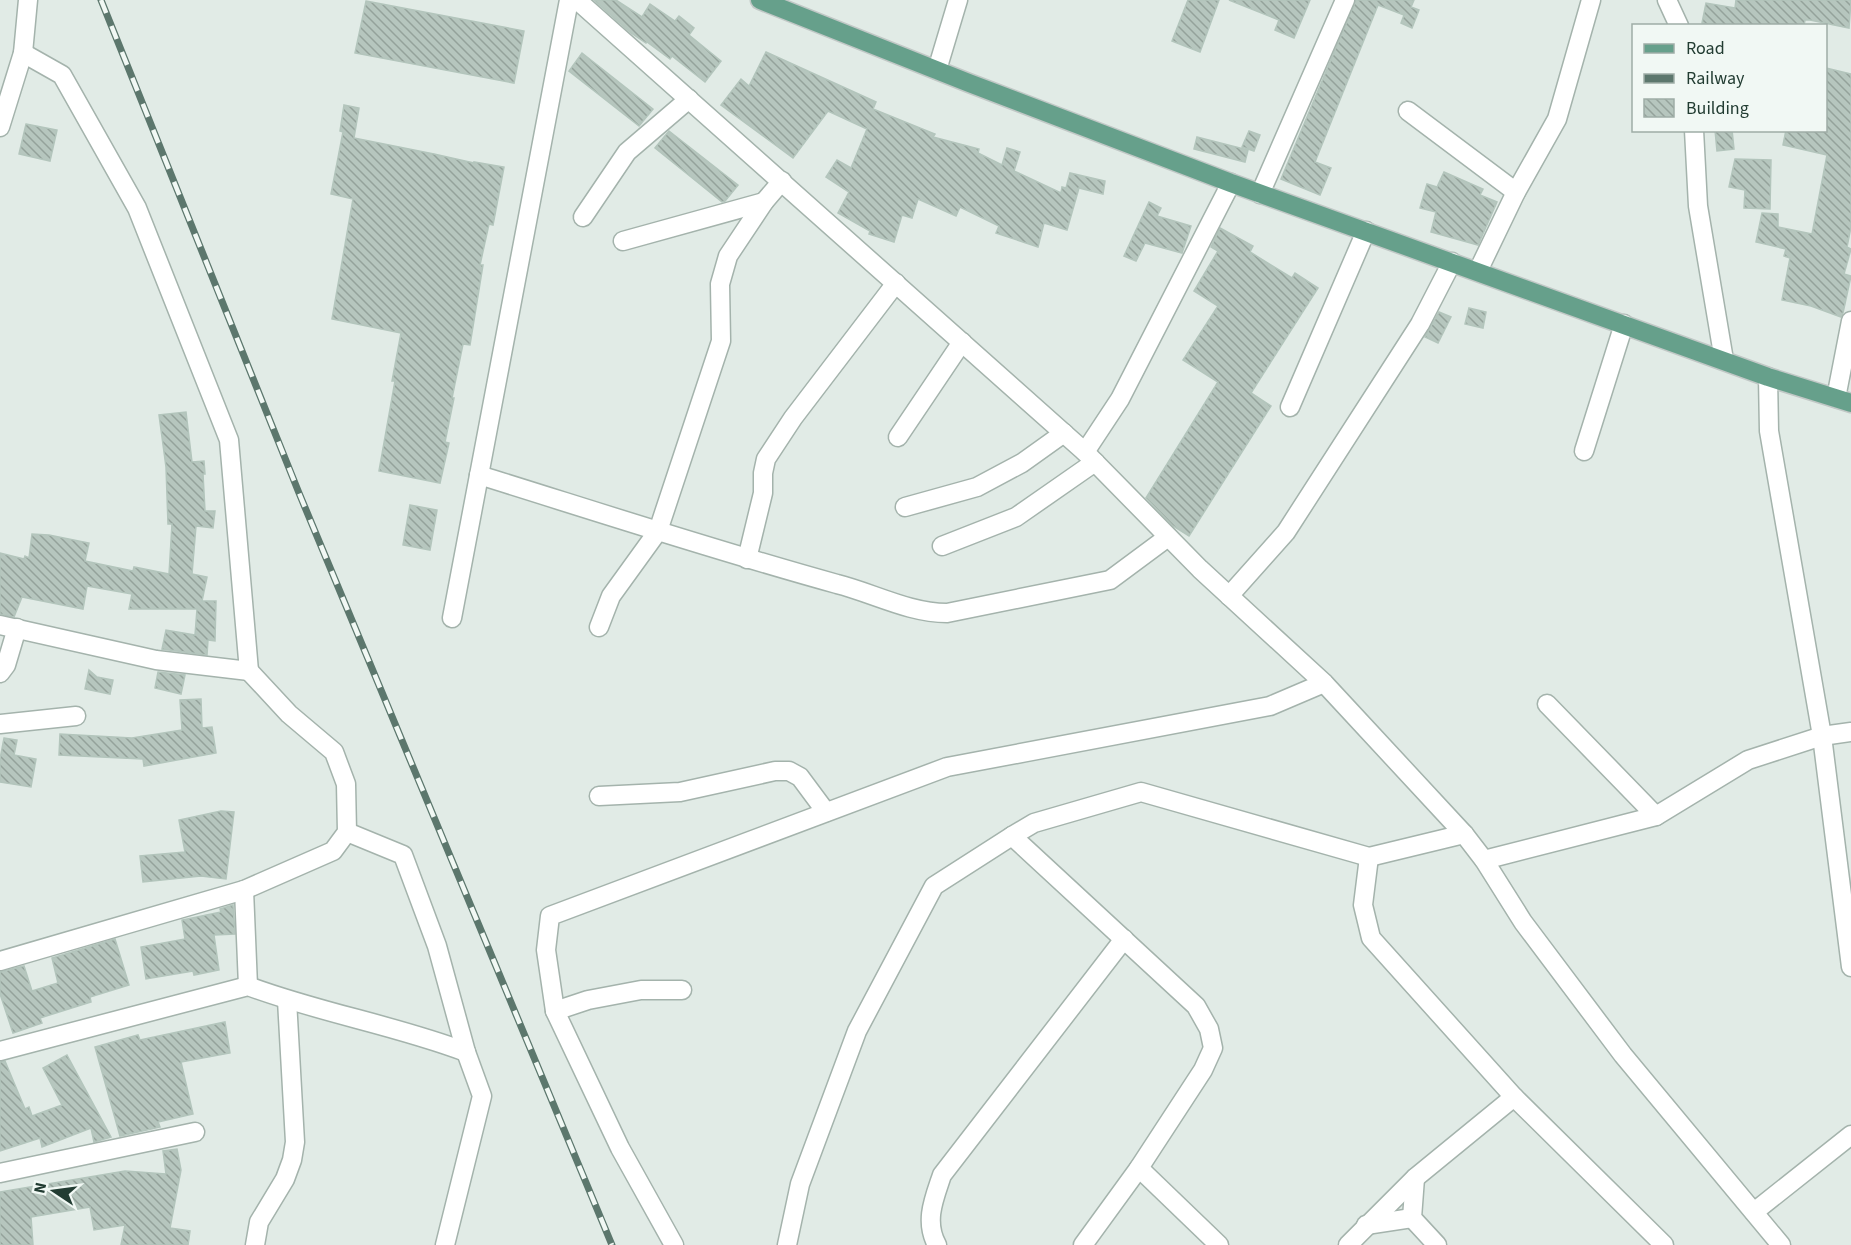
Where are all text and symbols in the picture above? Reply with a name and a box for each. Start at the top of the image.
legend [1632,24,1827,132]
text: Road [1686,36,1725,61]
text: Railway [1686,66,1745,91]
text: Building [1686,96,1749,121]
north arrow [24,1161,84,1221]
text: N [28,1180,52,1196]

